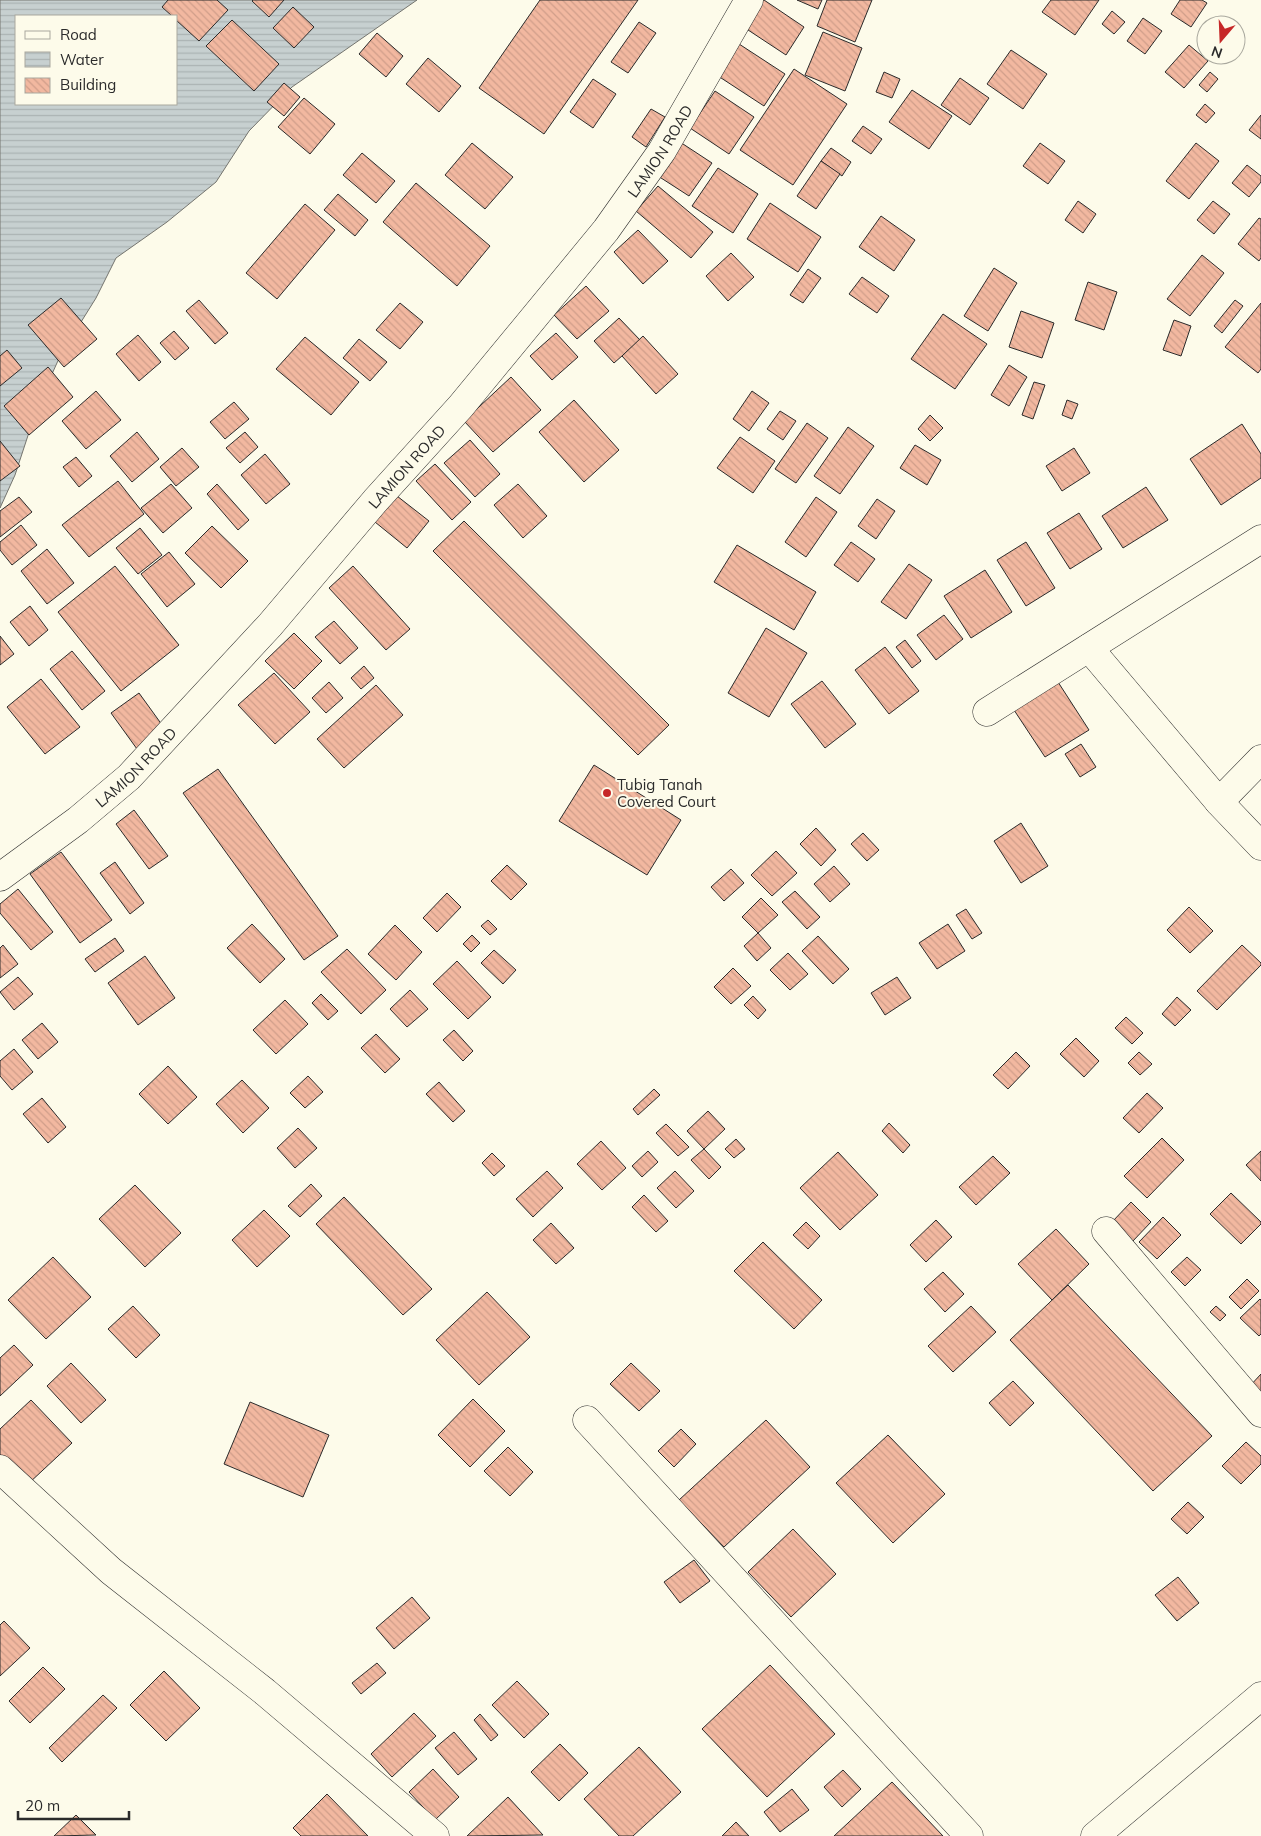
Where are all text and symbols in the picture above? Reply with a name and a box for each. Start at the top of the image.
legend [15,15,178,105]
north arrow [1196,15,1246,65]
text: Road [60,25,97,44]
text: N [1209,42,1225,63]
text: Water [60,50,104,69]
text: Building [60,75,116,94]
street label: LAMION ROAD [623,101,696,201]
street label: LAMION ROAD [364,420,449,512]
street label: LAMION ROAD [91,723,180,811]
place label: Tubig Tanah Covered Court [617,775,716,811]
marker: Tubig Tanah Covered Court [601,787,613,799]
scale bar [18,1788,129,1820]
text: 20 m [25,1796,60,1815]

